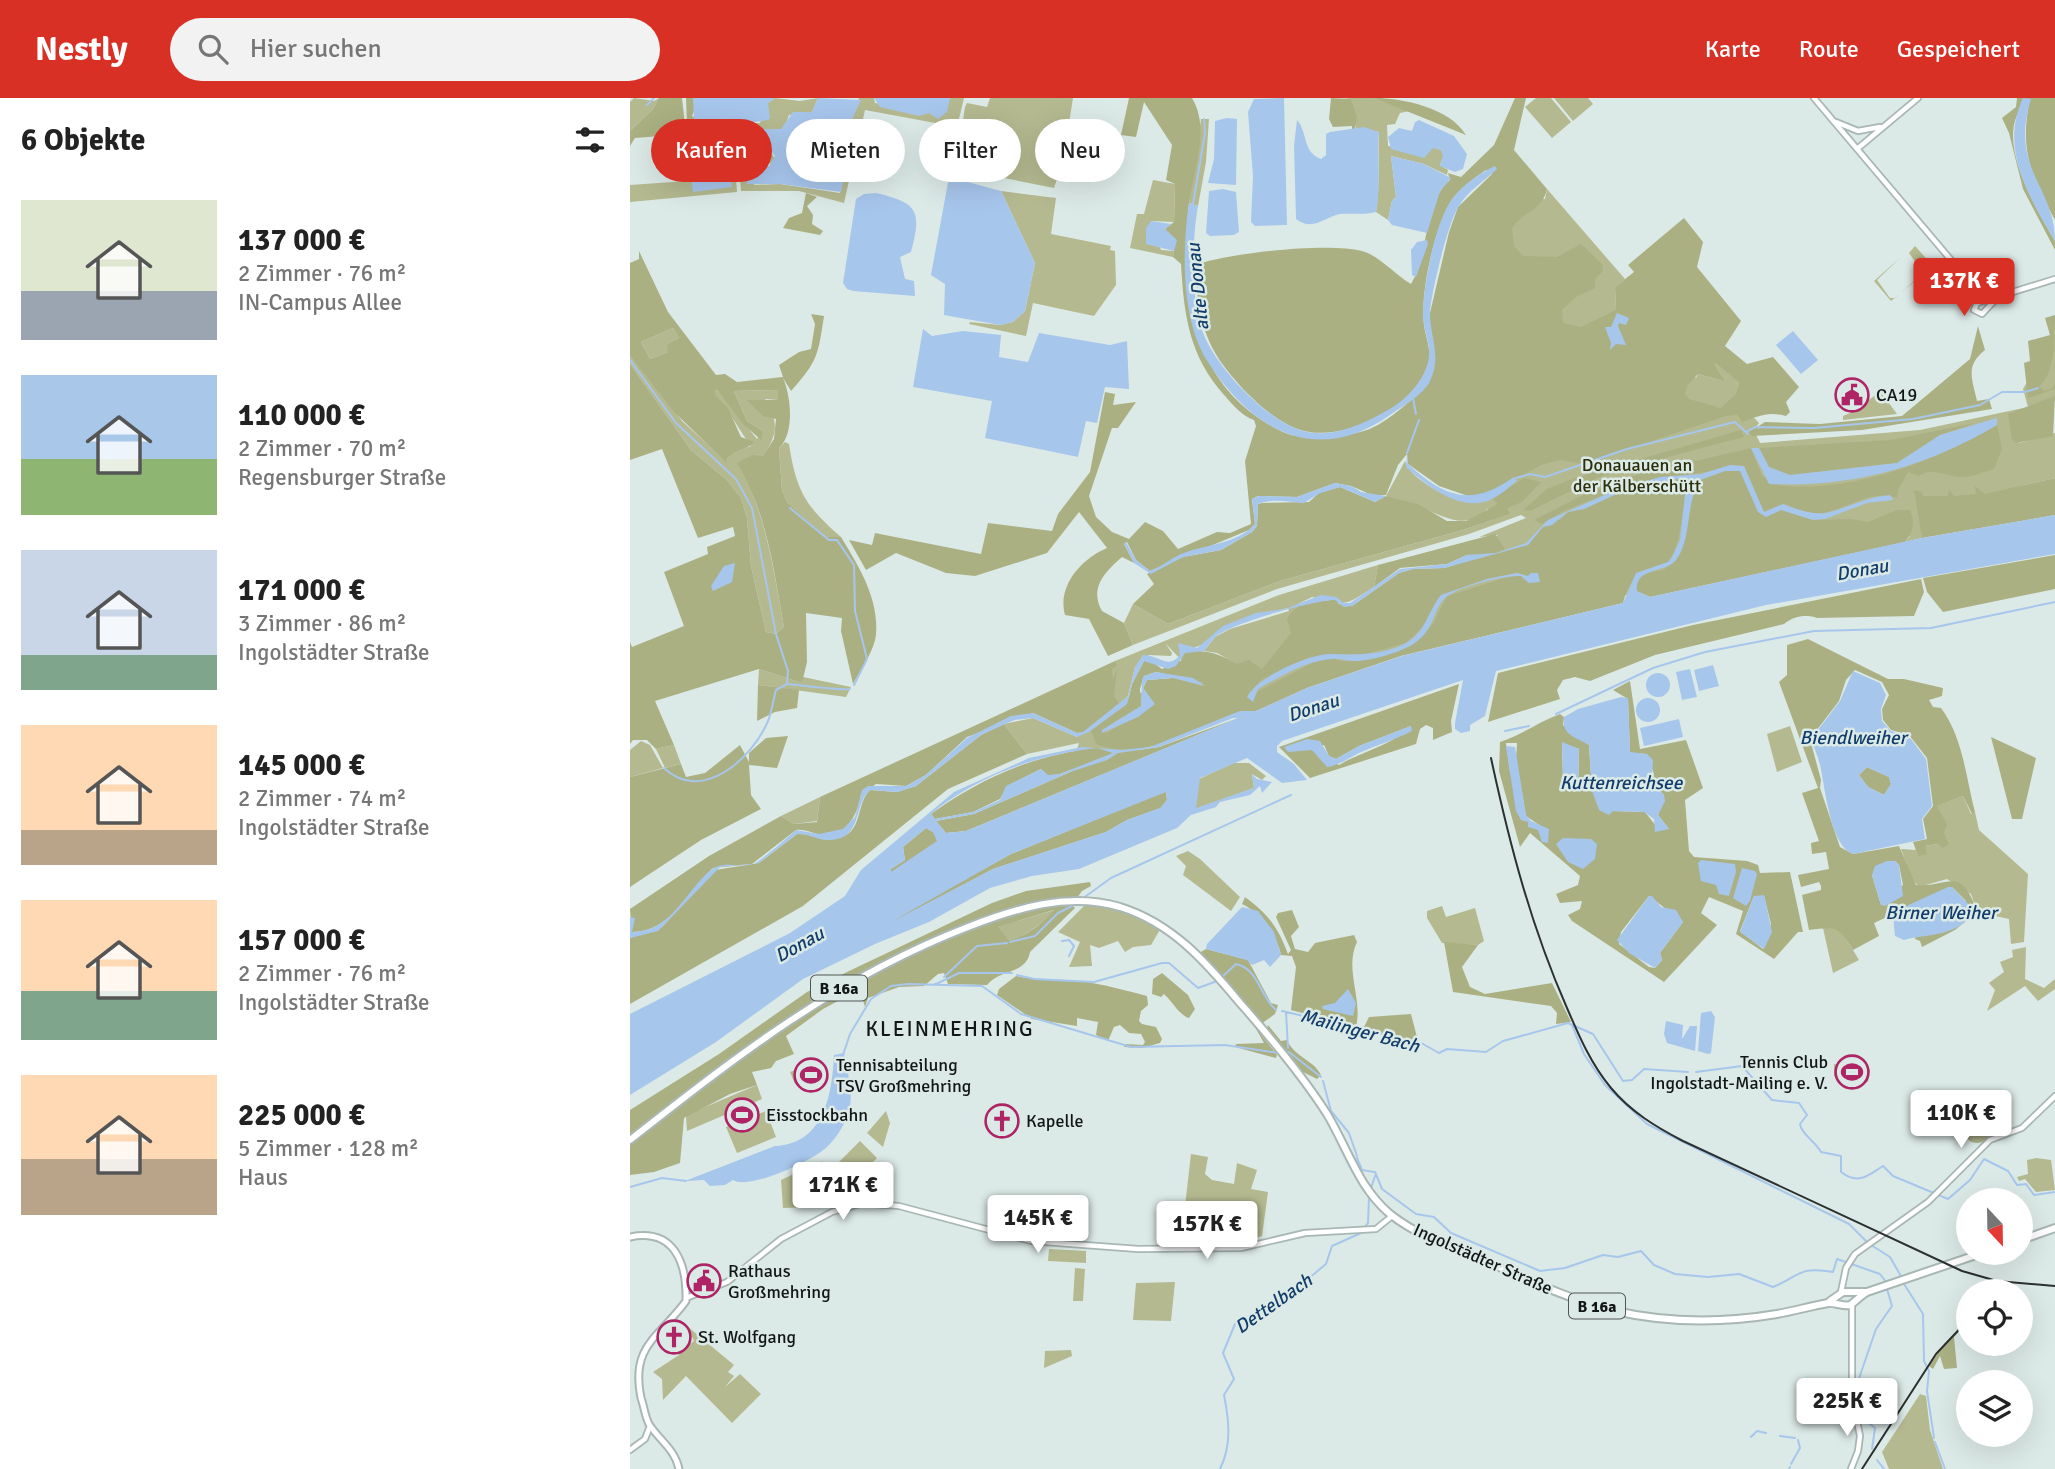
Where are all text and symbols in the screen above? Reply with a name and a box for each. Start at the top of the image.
search box [170,18,660,81]
text: Nestly [35,29,128,70]
icon: search [194,30,232,68]
text: Hier suchen [250,33,382,65]
text: Karte [1705,34,1761,64]
text: Route [1799,34,1859,64]
text: Gespeichert [1897,34,2020,64]
chip: Kaufen [651,119,772,182]
chip: Mieten [786,119,905,182]
chip: Filter [919,119,1021,182]
chip: Neu [1035,119,1125,182]
icon: filters [571,121,609,159]
text: 6 Objekte [21,122,145,159]
text: 137 000 € [238,222,365,259]
icon: home [77,228,161,312]
water label: alte Donau [1181,240,1215,332]
pin: 137K € [1907,258,2021,318]
text: 2 Zimmer · 76 m² [238,259,406,288]
text: 137K € [1929,266,1999,295]
text: IN-Campus Allee [238,288,402,317]
public building icon: CA19 [1833,376,1871,414]
place label: CA19 [1876,384,1917,406]
text: 110 000 € [238,397,365,434]
icon: home [77,403,161,487]
text: 2 Zimmer · 70 m² [238,434,406,463]
park label: Donauauen an der Kälberschütt [1573,454,1701,497]
text: Regensburger Straße [238,463,446,492]
water label: Donau [1834,553,1892,586]
text: 171 000 € [238,572,365,609]
icon: home [77,578,161,662]
text: 3 Zimmer · 86 m² [238,609,406,638]
text: Ingolstädter Straße [238,638,430,667]
water label: Donau [1285,688,1344,727]
water label: Biendlweiher [1799,726,1910,750]
text: 145 000 € [238,747,365,784]
icon: home [77,753,161,837]
water label: Kuttenreichsee [1560,771,1684,795]
text: 2 Zimmer · 74 m² [238,784,406,813]
text: Ingolstädter Straße [238,813,430,842]
water label: Birner Weiher [1885,901,2000,925]
water label: Donau [771,921,830,968]
text: 157 000 € [238,922,365,959]
icon: home [77,928,161,1012]
text: 2 Zimmer · 76 m² [238,959,406,988]
road number: B 16a [811,975,867,1000]
text: Ingolstädter Straße [238,988,430,1017]
water label: Mailinger Bach [1298,1004,1423,1059]
district label: KLEINMEHRING [865,1016,1035,1042]
place label: Tennis Club Ingolstadt-Mailing e. V. [1650,1051,1828,1094]
sports icon: Tennis Club Ingolstadt-Mailing e. V. [1833,1053,1871,1091]
place label: Tennisabteilung TSV Großmehring [836,1054,971,1097]
sports icon: Tennisabteilung TSV Großmehring [792,1056,830,1094]
pin: 110K € [1904,1090,2018,1150]
sports icon: Eisstockbahn [723,1096,761,1134]
text: 225 000 € [238,1097,365,1134]
text: 110K € [1926,1098,1996,1127]
church icon: Kapelle [983,1102,1021,1140]
icon: home [77,1103,161,1187]
place label: Eisstockbahn [766,1104,868,1126]
place label: Kapelle [1026,1110,1084,1132]
text: 5 Zimmer · 128 m² [238,1134,419,1163]
pin: 171K € [786,1162,900,1222]
text: Haus [238,1163,288,1192]
text: 171K € [808,1170,878,1199]
north arrow [1956,1188,2034,1265]
map controls [1956,1188,2033,1447]
pin: 145K € [981,1196,1095,1255]
pin: 157K € [1150,1202,1264,1261]
text: 145K € [1003,1203,1073,1232]
text: 157K € [1172,1209,1242,1238]
street label: Ingolstädter Straße [1410,1218,1556,1300]
place label: Rathaus Großmehring [728,1260,831,1303]
public building icon: Rathaus Großmehring [685,1262,723,1300]
water label: Dettelbach [1230,1268,1317,1339]
button: locate [1956,1279,2033,1356]
road number: B 16a [1569,1294,1625,1318]
church icon: St. Wolfgang [655,1318,693,1356]
place label: St. Wolfgang [698,1326,796,1348]
button: layers [1956,1370,2033,1447]
pin: 225K € [1790,1378,1904,1438]
text: 225K € [1812,1386,1882,1415]

